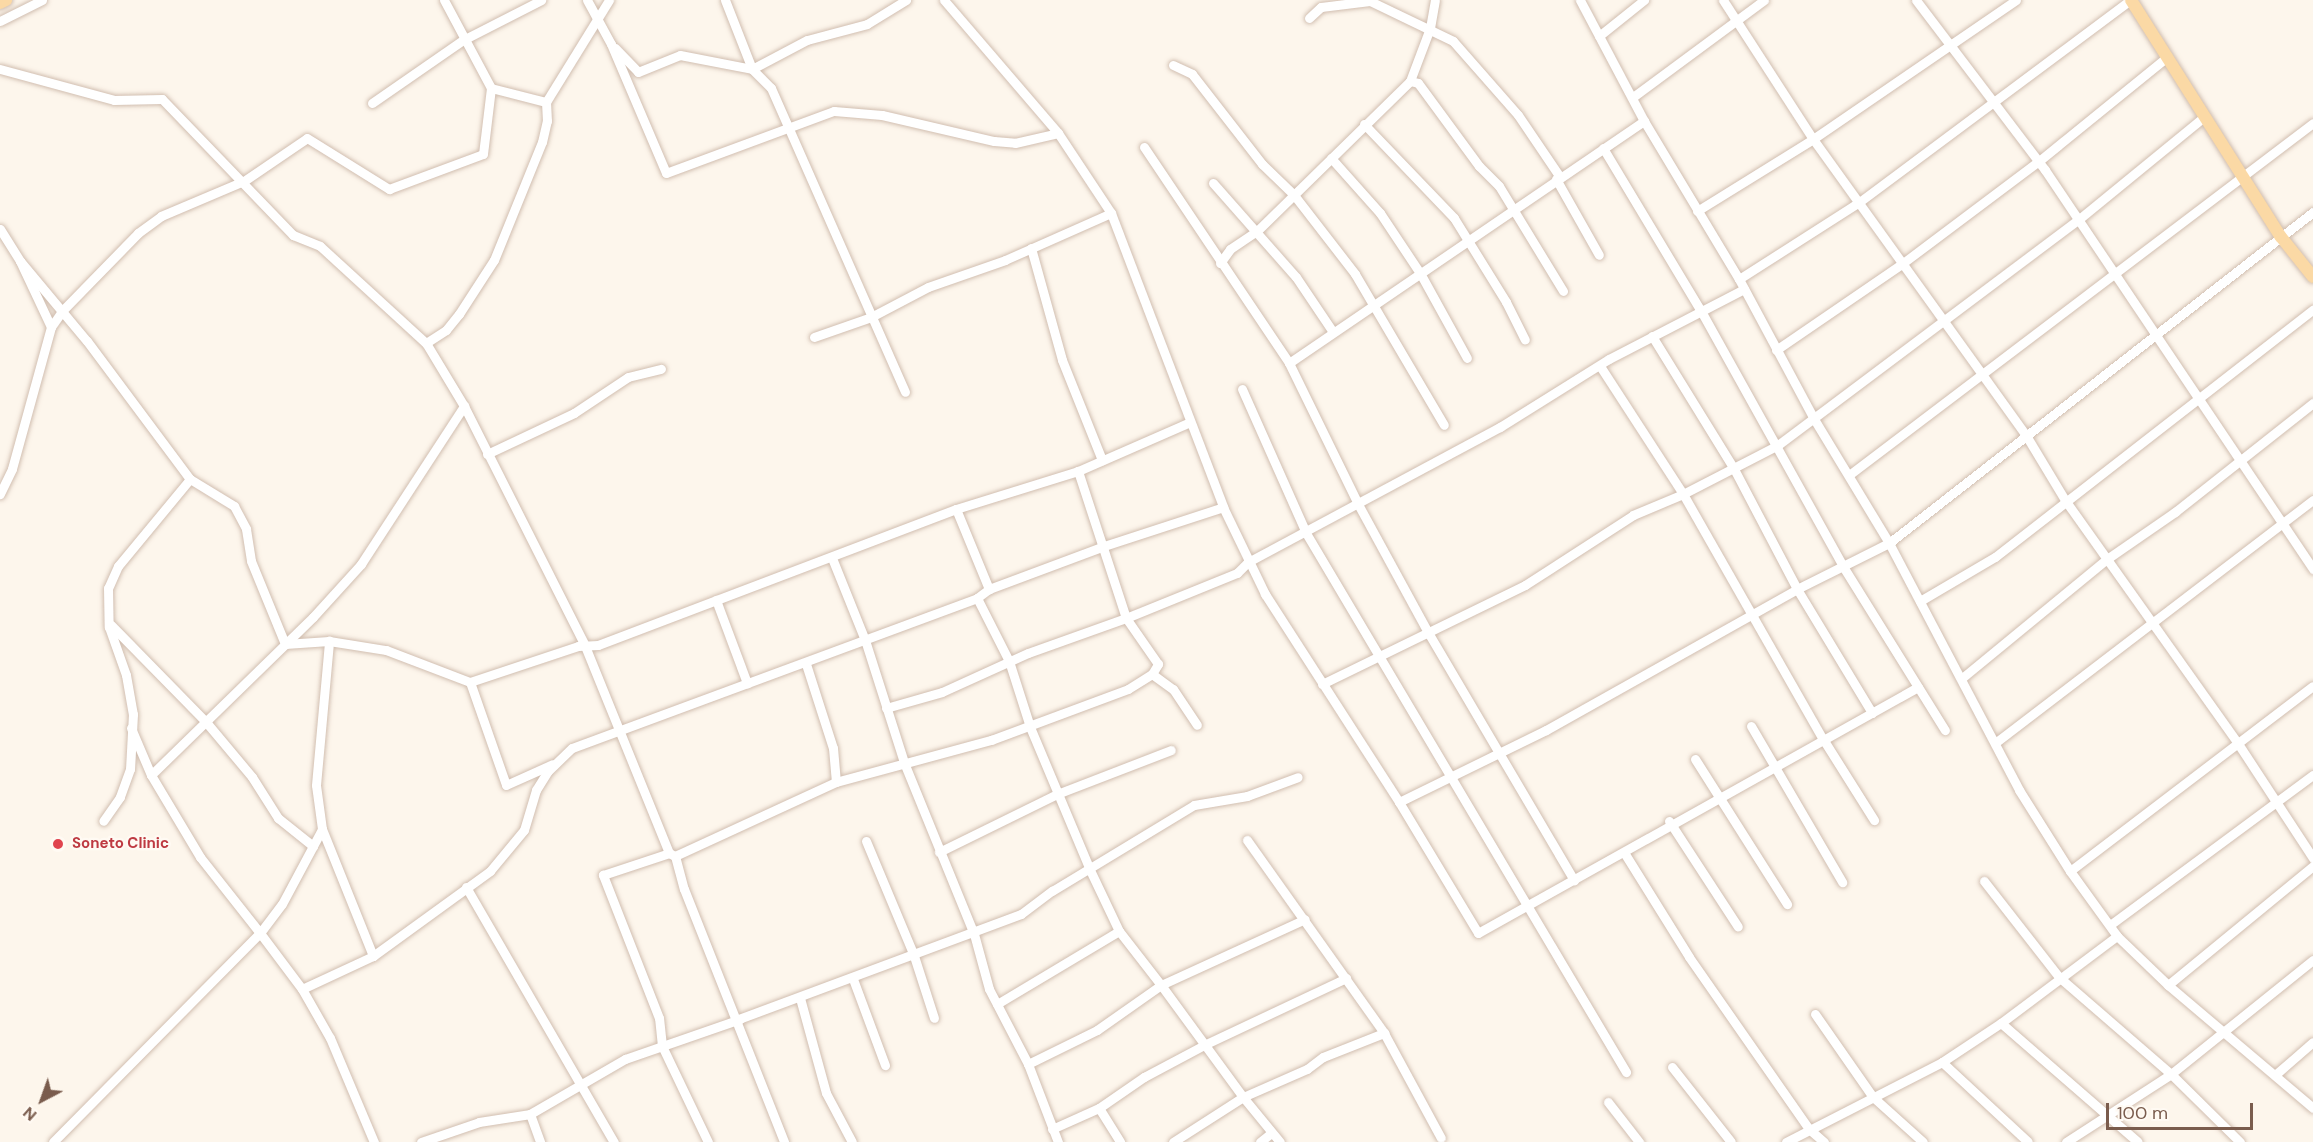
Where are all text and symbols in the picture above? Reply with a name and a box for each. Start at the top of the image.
marker: Soneto Clinic [49,835,67,853]
place label: Soneto Clinic [72,835,169,853]
north arrow [12,1070,72,1130]
scale bar [2109,1091,2256,1129]
text: 100 m [2117,1101,2168,1125]
text: N [19,1102,41,1126]

